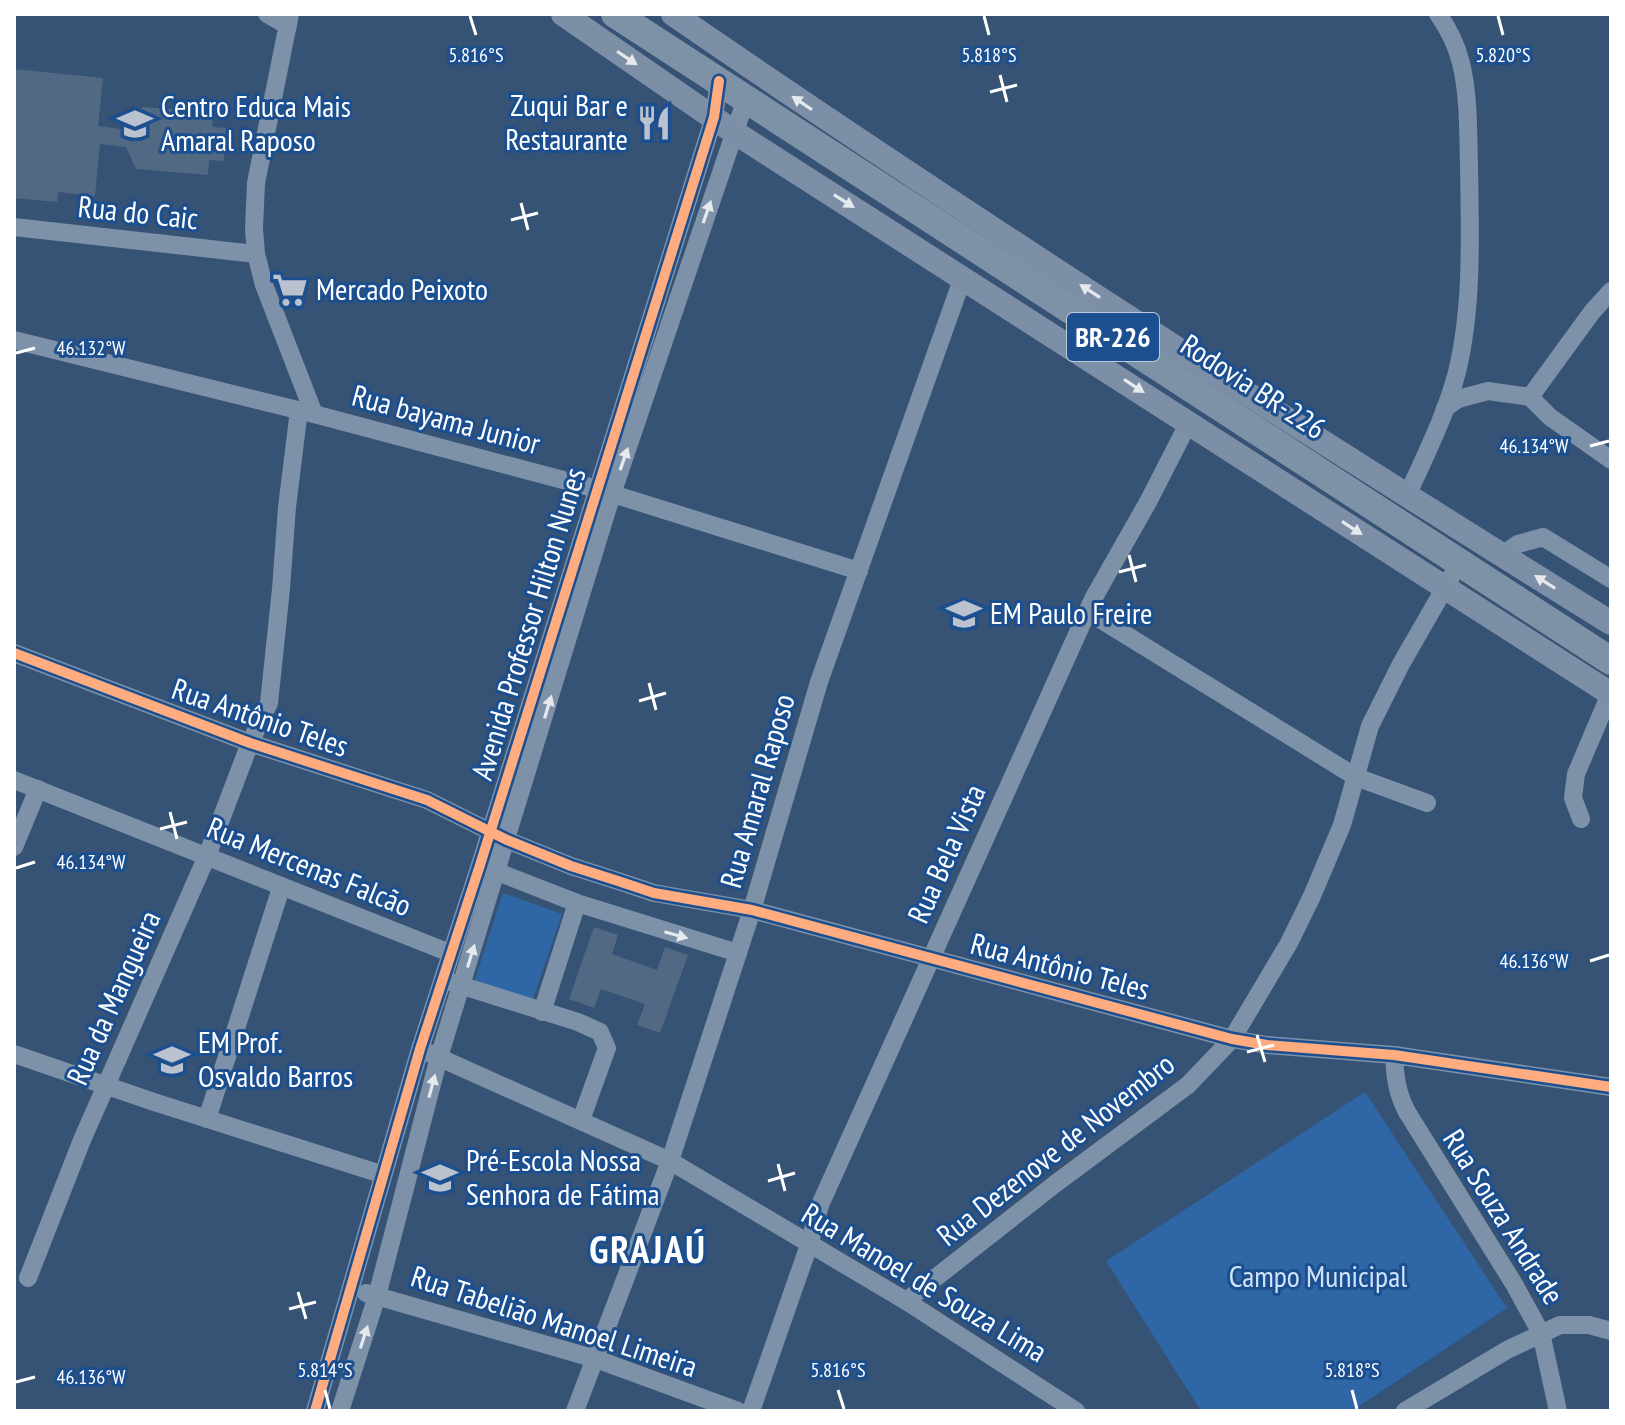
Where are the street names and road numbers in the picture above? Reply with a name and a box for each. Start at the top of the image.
street label: Rua do Caic [76,186,200,237]
road number: BR-226 [1067,313,1159,361]
street label: Rodovia BR-226 [1174,324,1334,447]
street label: Rua bayama Junior [348,375,545,463]
street label: Avenida Professor Hilton Nunes [461,463,594,784]
street label: Rua Antônio Teles [167,668,354,765]
street label: Rua Amaral Raposo [710,689,803,892]
street label: Rua Bela Vista [898,778,993,929]
street label: Rua Mercenas Falcão [202,807,417,924]
street label: Rua da Mangueira [57,904,168,1091]
street label: Rua Antônio Teles [967,923,1154,1008]
street label: Rua Dezenove de Novembro [928,1044,1182,1254]
street label: Rua Souza Andrade [1435,1122,1574,1311]
street label: Rua Manoel de Souza Lima [795,1193,1054,1370]
street label: Rua Tabelião Manoel Limeira [406,1256,703,1385]

